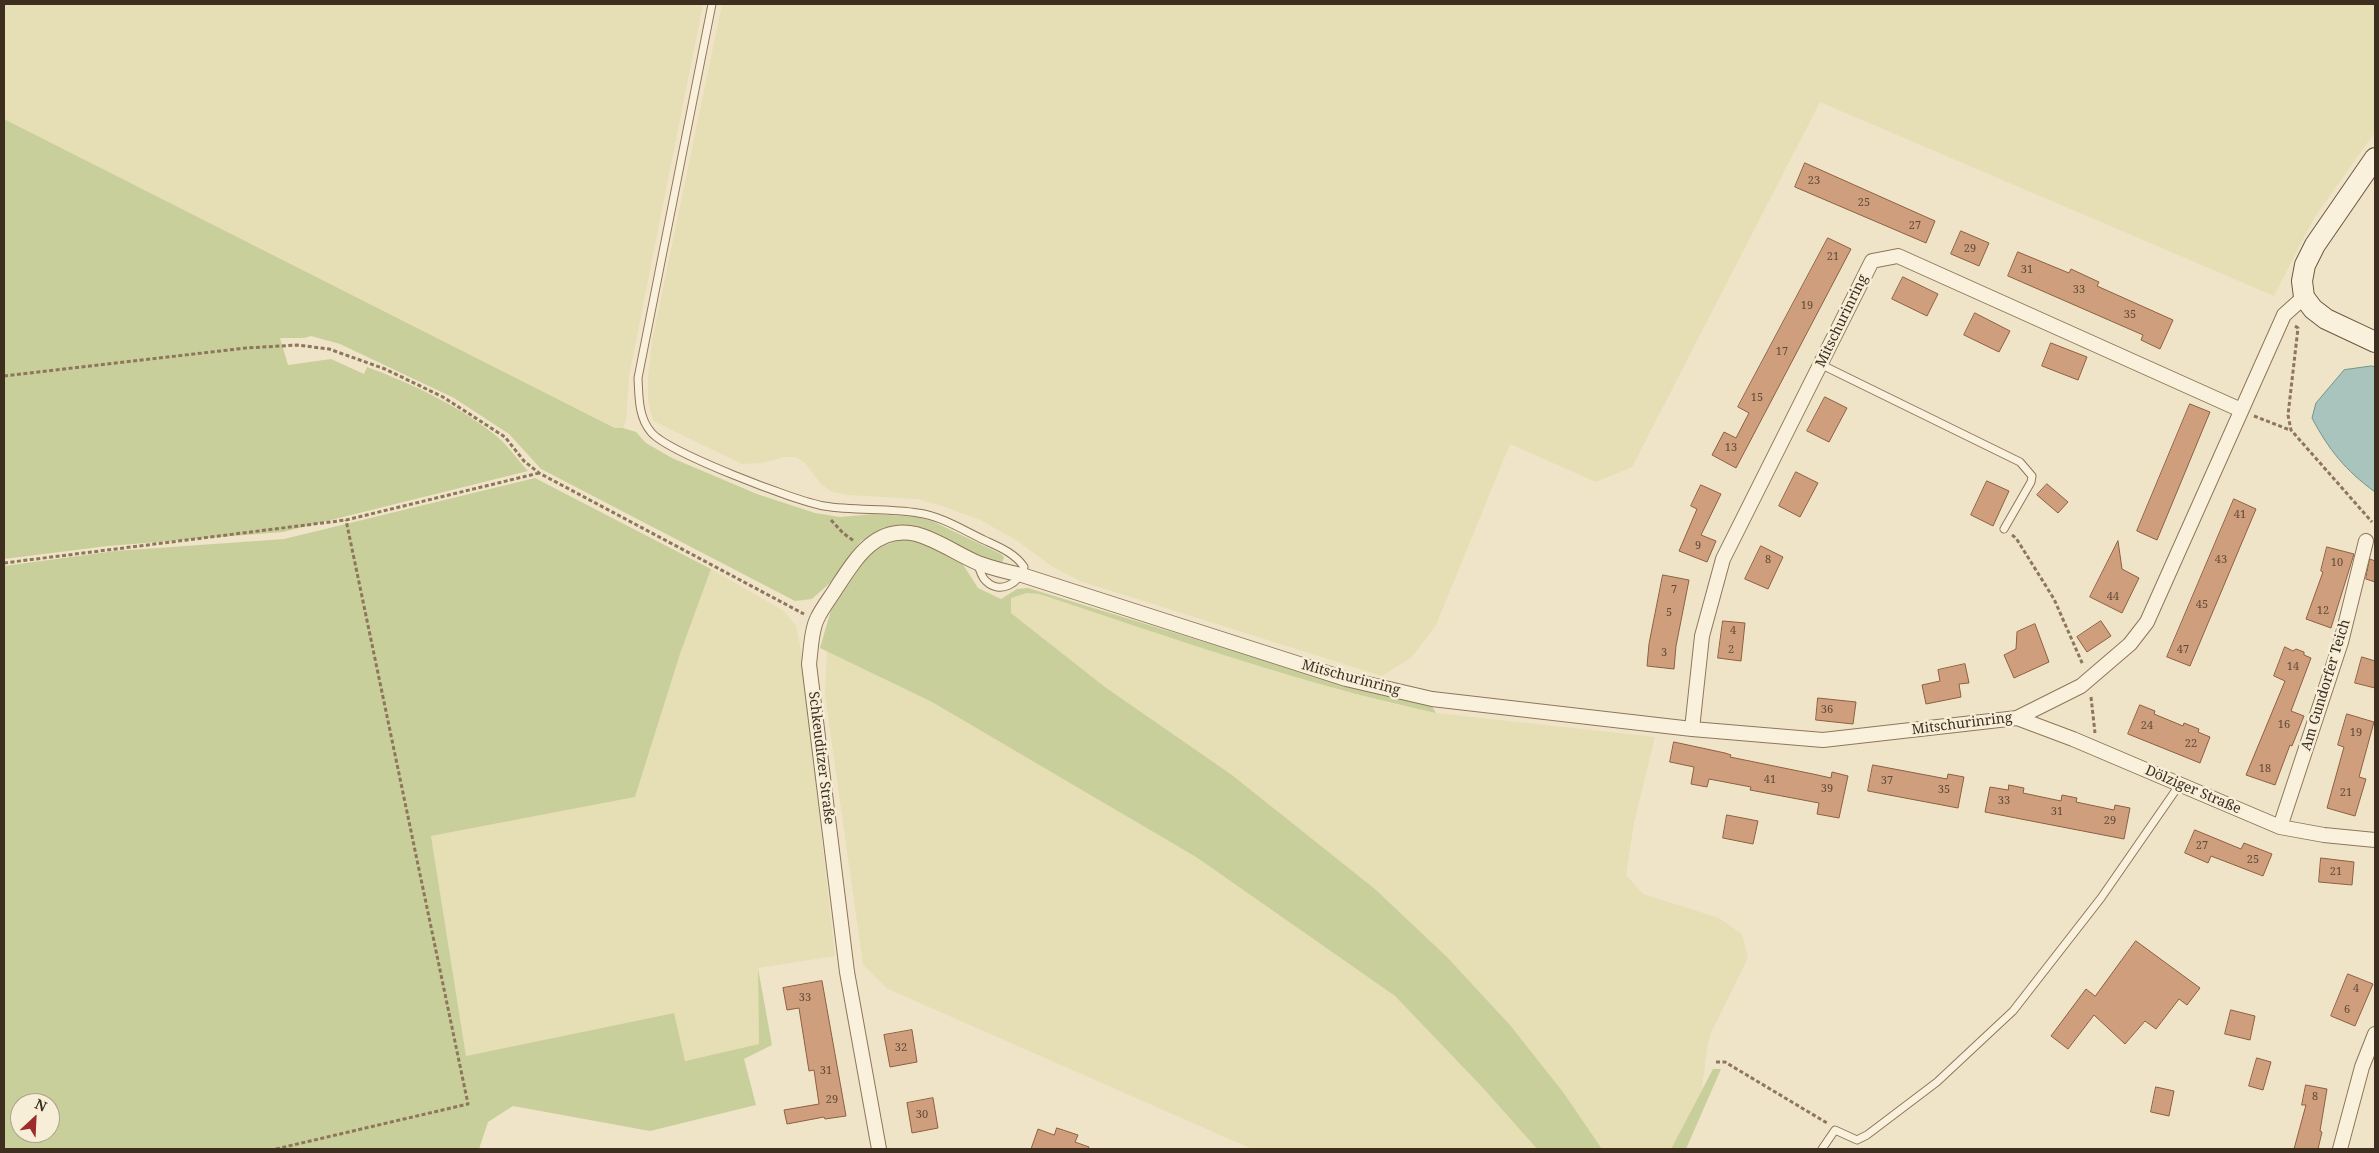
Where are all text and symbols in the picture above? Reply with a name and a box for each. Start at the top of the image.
house number: 23 [1808,174,1820,188]
house number: 25 [1858,196,1870,210]
house number: 27 [1909,219,1921,233]
house number: 29 [1964,242,1976,256]
house number: 21 [1827,250,1839,264]
house number: 31 [2021,263,2033,277]
street label: Mitschurinring [1812,272,1872,370]
house number: 33 [2073,283,2085,297]
house number: 19 [1801,299,1813,313]
house number: 35 [2124,308,2136,322]
house number: 17 [1776,345,1788,359]
house number: 15 [1751,391,1763,405]
house number: 13 [1725,441,1737,455]
house number: 41 [2234,508,2246,522]
house number: 9 [1695,539,1701,553]
house number: 8 [1765,553,1771,567]
house number: 43 [2215,553,2227,567]
house number: 10 [2331,556,2343,570]
house number: 7 [1671,583,1677,597]
house number: 44 [2107,590,2119,604]
house number: 45 [2196,598,2208,612]
house number: 12 [2317,604,2329,618]
house number: 5 [1666,606,1672,620]
street label: Am Gundorfer Teich [2298,617,2354,753]
house number: 4 [1730,624,1736,638]
house number: 2 [1728,643,1734,657]
house number: 47 [2177,643,2189,657]
house number: 3 [1661,646,1667,660]
street label: Mitschurinring [1300,657,1402,699]
house number: 14 [2287,660,2299,674]
street label: Schkeuditzer Straße [805,691,837,825]
house number: 36 [1821,703,1833,717]
street label: Mitschurinring [1911,709,2013,739]
house number: 16 [2278,718,2290,732]
house number: 24 [2141,719,2153,733]
house number: 19 [2350,726,2362,740]
house number: 22 [2185,737,2197,751]
street label: Dölziger Straße [2142,762,2244,818]
house number: 18 [2259,762,2271,776]
house number: 41 [1764,773,1776,787]
house number: 37 [1881,774,1893,788]
house number: 39 [1821,782,1833,796]
house number: 35 [1938,783,1950,797]
house number: 21 [2340,786,2352,800]
house number: 33 [1998,794,2010,808]
house number: 31 [2051,805,2063,819]
house number: 29 [2104,814,2116,828]
house number: 27 [2196,839,2208,853]
house number: 25 [2247,853,2259,867]
house number: 21 [2330,865,2342,879]
house number: 4 [2353,982,2359,996]
house number: 33 [799,991,811,1005]
house number: 6 [2344,1003,2350,1017]
house number: 32 [895,1041,907,1055]
house number: 31 [820,1064,832,1078]
house number: 8 [2312,1090,2318,1104]
north arrow [10,1093,60,1143]
house number: 29 [826,1093,838,1107]
text: N [32,1094,50,1116]
house number: 30 [916,1108,928,1122]

